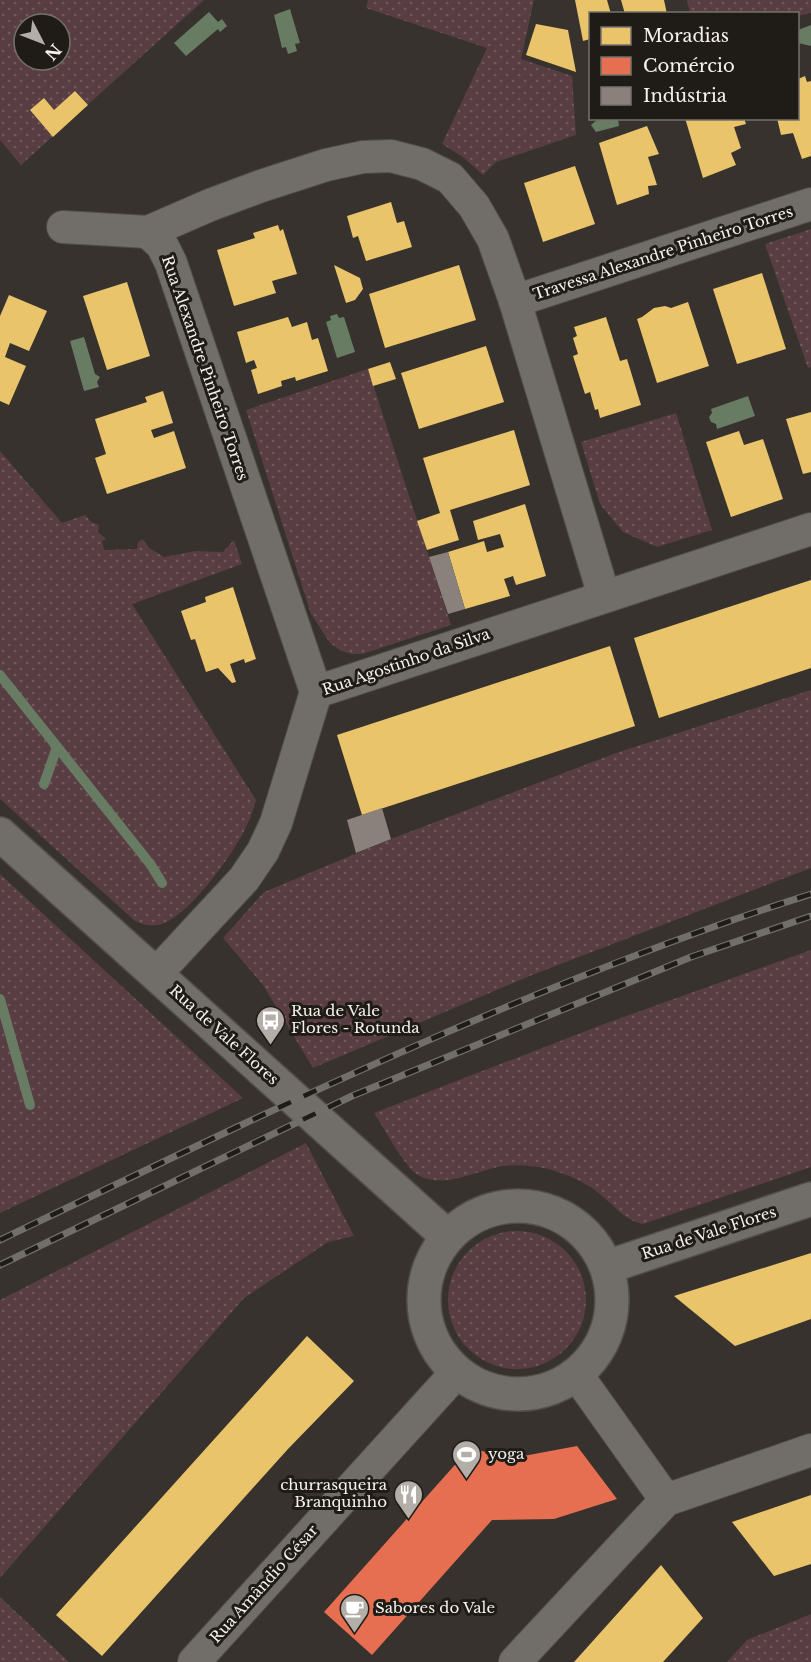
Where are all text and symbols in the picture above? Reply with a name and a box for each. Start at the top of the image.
north arrow [12,12,72,72]
legend [589,12,799,120]
text: Moradias [643,25,729,47]
text: N [41,40,66,64]
text: Comércio [643,55,735,77]
text: Indústria [643,85,727,107]
street label: Travessa Alexandre Pinheiro Torres [531,201,795,304]
street label: Rua Alexandre Pinheiro Torres [158,253,253,483]
street label: Rua Agostinho da Silva [320,624,493,699]
street label: Rua de Vale Flores [166,981,283,1089]
place label: Rua de Vale Flores - Rotunda [291,1001,420,1037]
bus stop icon: Rua de Vale Flores - Rotunda [254,1004,286,1046]
street label: Rua de Vale Flores [639,1202,779,1263]
sports icon: yoga [451,1438,483,1480]
place label: yoga [488,1444,525,1463]
place label: churrasqueira Branquinho [280,1475,388,1511]
restaurant icon: churrasqueira Branquinho [392,1478,424,1520]
street label: Rua Amândio César [206,1520,322,1647]
cafe icon: Sabores do Vale [338,1592,370,1634]
place label: Sabores do Vale [375,1598,495,1617]

